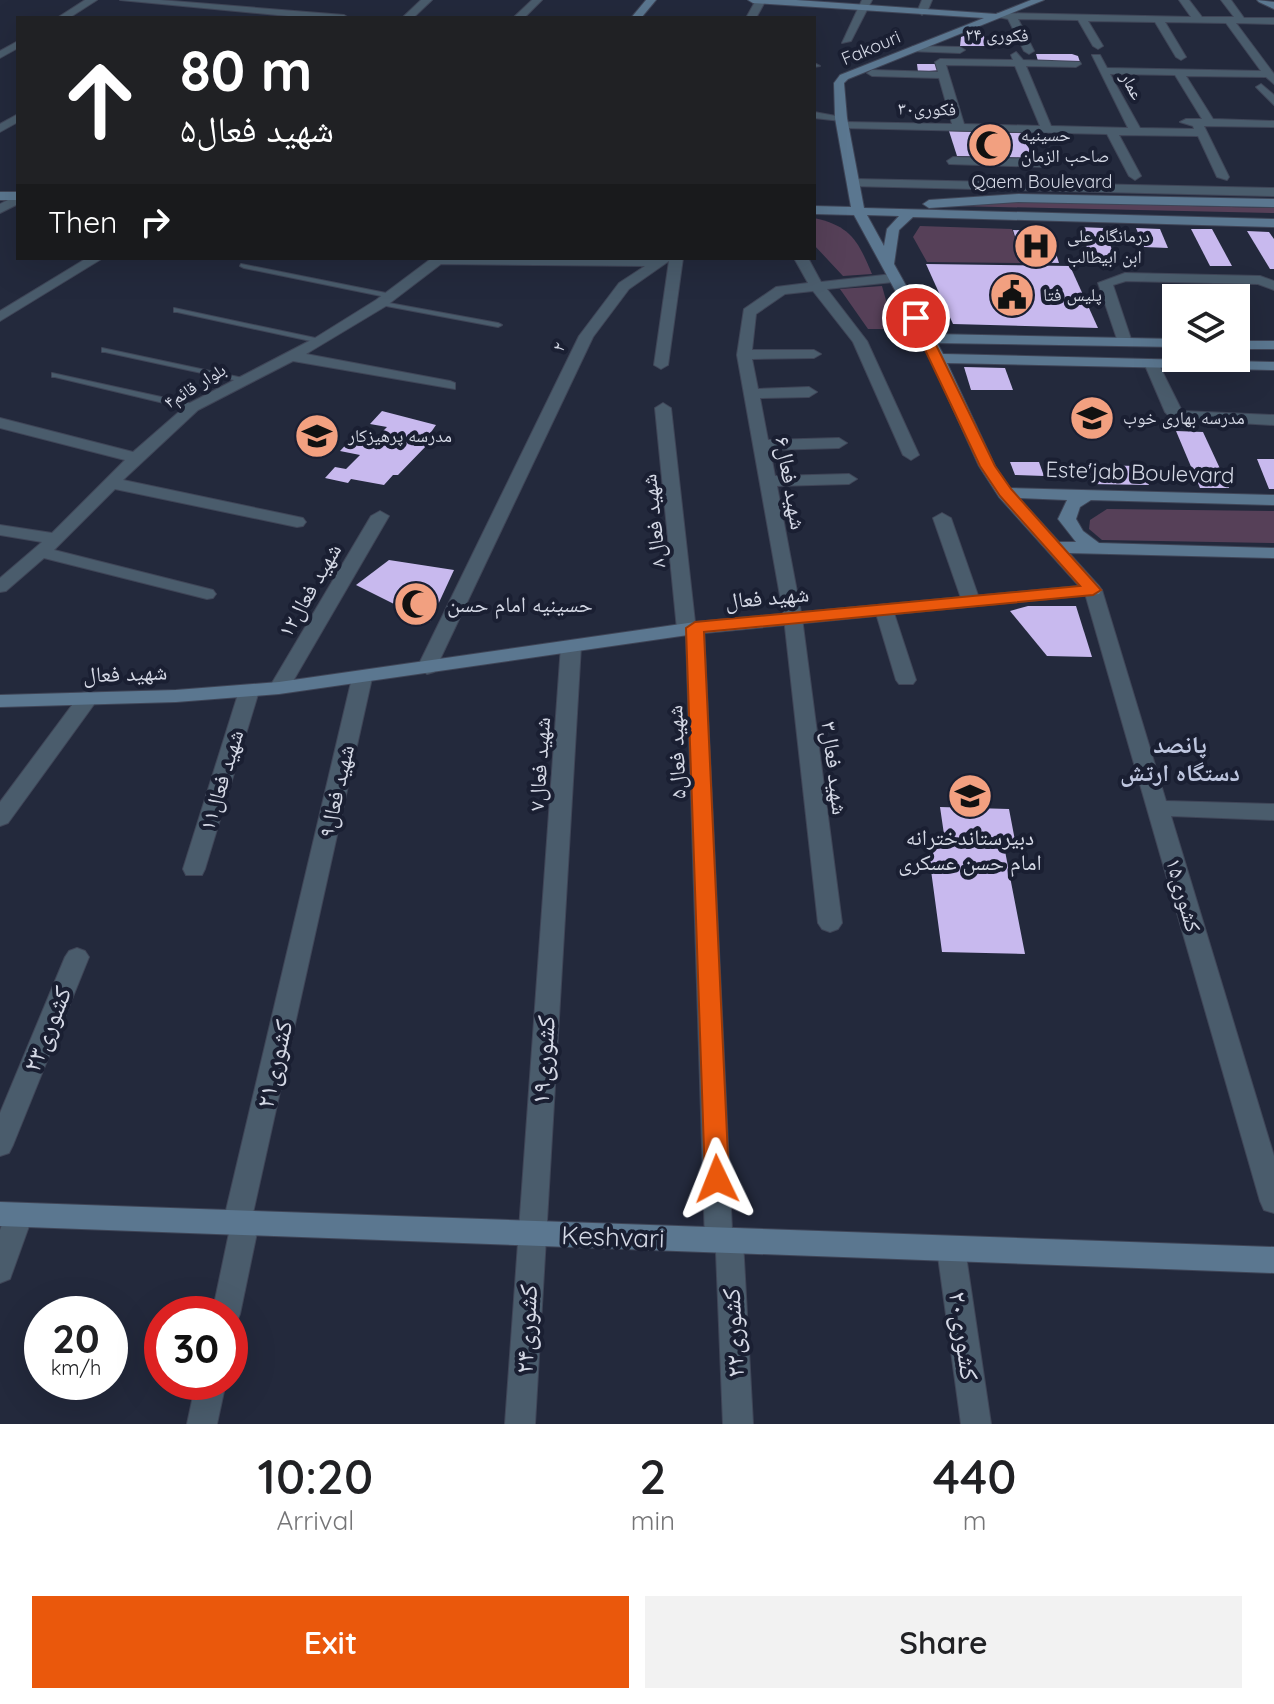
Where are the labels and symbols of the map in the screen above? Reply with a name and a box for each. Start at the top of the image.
street label: فکوری ۲۴ [965,22,1029,47]
street label: Fakouri [838,25,904,70]
street label: عمار [1115,67,1149,104]
street label: فکوری۳۰ [898,96,956,121]
mosque icon: حسینیه صاحب الزمان [966,121,1014,169]
place label: حسینیه صاحب الزمان [1021,123,1109,167]
street label: Qaem Boulevard [971,170,1113,193]
hospital icon: درمانگاه علی ابن ابیطالب [1012,222,1060,270]
place label: درمانگاه علی ابن ابیطالب [1067,224,1150,268]
public building icon: پلیس فتا [988,271,1036,319]
place label: پلیس فتا [1043,283,1102,306]
pin [882,284,950,352]
street label: ۲ [546,338,571,355]
street label: بلوار قائم۴ [160,358,230,414]
school or university icon: مدرسه بهاری خوب [1068,394,1116,442]
place label: مدرسه بهاری خوب [1123,406,1245,429]
school or university icon: مدرسه پرهیزکار [293,412,341,460]
place label: مدرسه پرهیزکار [347,424,452,447]
street label: شهید فعال۶ [769,434,813,532]
street label: Este'jab Boulevard [1045,455,1235,489]
street label: شهید فعال۸ [634,473,672,569]
street label: شهید فعال۱۲ [271,538,347,642]
street label: شهید فعال [724,579,810,615]
mosque icon: حسینیه امام حسن [392,580,440,628]
place label: حسینیه امام حسن [447,590,593,619]
street label: شهید فعال [82,658,168,688]
street label: شهید فعال۵ [660,704,692,800]
street label: شهید فعال۷ [522,716,556,812]
street label: شهید فعال۳ [815,720,855,816]
street label: شهید فعال۱۱ [192,726,250,834]
district label: پانصد دستگاه ارتش [1120,729,1240,787]
street label: شهید فعال۹ [312,742,360,840]
school or university icon: دبیرستاندخترانه امام حسن عسکری [946,772,994,820]
place label: دبیرستاندخترانه امام حسن عسکری [898,823,1042,877]
street label: کشوری۱۵ [1160,855,1208,935]
street label: کشوری۲۳ [14,981,79,1077]
street label: ۱۹کشوری [523,1014,562,1106]
street label: ۲۱کشوری [247,1016,300,1111]
position arrow [675,1137,759,1221]
street label: Keshvari [561,1218,665,1255]
street label: کشوری۲۴ [507,1283,544,1375]
street label: کشوری۲۲ [714,1287,751,1379]
street label: کشوری۲۰ [942,1289,987,1383]
speed limit sign: 30 [144,1296,248,1400]

